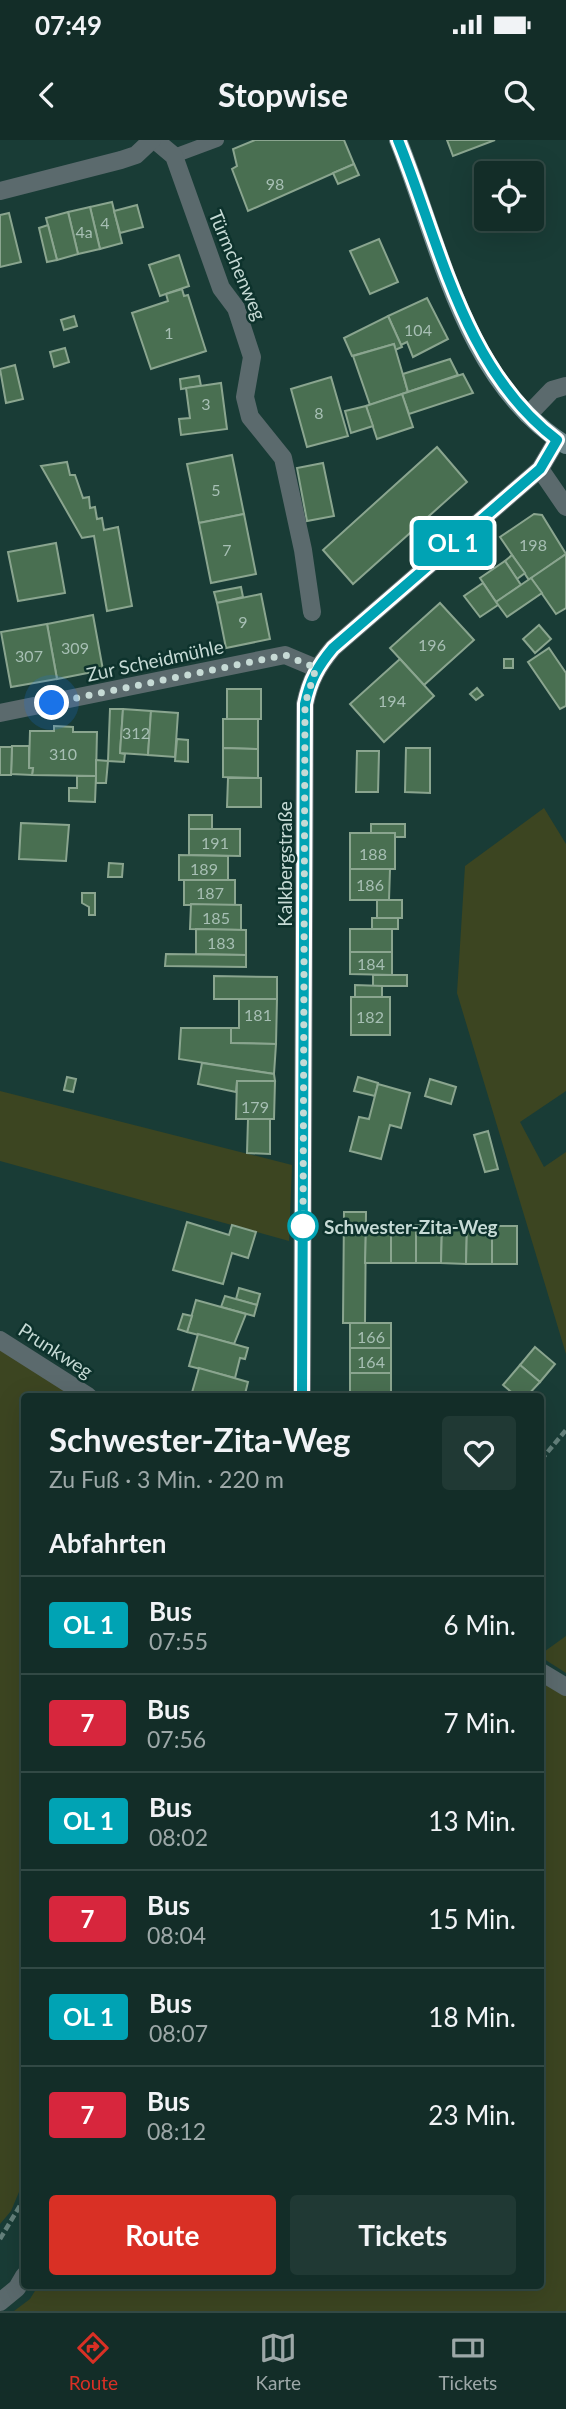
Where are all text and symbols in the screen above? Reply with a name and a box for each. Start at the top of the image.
text: 07:49 [35,9,102,41]
text: Stopwise [218,75,348,114]
icon: back [28,76,66,114]
icon: search [500,76,538,114]
map controls [474,161,544,231]
button: locate [474,161,544,231]
house number: 98 [266,174,284,193]
street label: Türmchenweg [204,206,272,324]
house number: 4 [100,213,110,232]
house number: 4a [75,222,93,241]
house number: 104 [404,320,432,339]
house number: 1 [164,323,174,342]
house number: 3 [201,394,211,413]
house number: 8 [314,403,324,422]
house number: 5 [211,480,221,499]
line badge: OL 1 [404,520,502,566]
text: OL 1 [428,528,478,557]
house number: 198 [519,535,547,554]
house number: 7 [222,540,232,559]
house number: 9 [238,612,248,631]
street label: Zur Scheidmühle [84,634,226,686]
house number: 196 [418,635,446,654]
house number: 309 [61,638,89,657]
house number: 307 [15,646,43,665]
your location [34,685,69,720]
house number: 194 [378,691,406,710]
house number: 312 [122,723,150,742]
house number: 310 [49,744,77,763]
street label: Kalkbergstraße [273,801,296,927]
house number: 191 [201,833,229,852]
house number: 188 [359,844,387,863]
house number: 189 [190,859,218,878]
house number: 186 [356,875,384,894]
house number: 187 [196,883,224,902]
house number: 185 [202,908,230,927]
house number: 183 [207,933,235,952]
house number: 184 [357,954,385,973]
house number: 181 [244,1005,272,1024]
house number: 182 [356,1007,384,1026]
house number: 179 [241,1097,269,1116]
marker: Schwester-Zita-Weg [288,1211,318,1241]
place label: Schwester-Zita-Weg [324,1215,498,1238]
street label: Prunkweg [15,1318,97,1382]
house number: 166 [357,1327,385,1346]
house number: 164 [357,1352,385,1371]
button: heart [442,1416,516,1490]
text: Schwester-Zita-Weg [49,1419,351,1459]
text: Zu Fuß · 3 Min. · 220 m [49,1465,284,1493]
text: Abfahrten [49,1527,167,1559]
text: Bus [149,1595,192,1627]
text: 6 Min. [443,1609,516,1641]
text: OL 1 [63,1610,114,1639]
text: 07:55 [149,1627,208,1655]
text: Bus [147,1693,190,1725]
text: 7 Min. [443,1707,516,1739]
text: 7 [81,1708,94,1737]
text: 07:56 [147,1725,206,1753]
text: Bus [149,1791,192,1823]
text: 13 Min. [428,1805,516,1837]
text: OL 1 [63,1806,114,1835]
text: 08:02 [149,1823,208,1851]
text: Bus [147,1889,190,1921]
text: 15 Min. [428,1903,516,1935]
text: 7 [81,1904,94,1933]
text: 08:04 [147,1921,206,1949]
text: Bus [149,1987,192,2019]
text: 18 Min. [428,2001,516,2033]
text: OL 1 [63,2002,114,2031]
text: 08:07 [149,2019,208,2047]
text: Bus [147,2085,190,2117]
text: 23 Min. [428,2099,516,2131]
text: 7 [81,2100,94,2129]
text: 08:12 [147,2117,206,2145]
button: Route [49,2195,276,2275]
button: Tickets [290,2195,516,2275]
tab: Route [69,2329,118,2394]
tab: Karte [255,2329,301,2394]
tab: Tickets [438,2329,497,2394]

